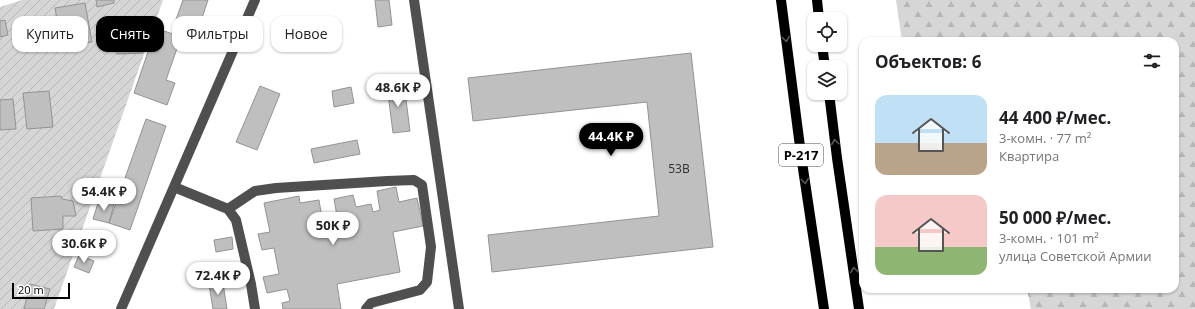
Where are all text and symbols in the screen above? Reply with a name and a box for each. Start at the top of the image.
map controls [807,12,847,100]
button: locate [807,12,847,52]
chip: Купить [12,16,88,52]
chip: Снять [96,16,164,52]
chip: Фильтры [172,16,263,52]
chip: Новое [271,16,342,52]
one-way arrow [782,36,791,42]
text: Объектов: 6 [875,50,981,73]
icon: filters [1141,50,1163,72]
button: layers [807,60,847,100]
pin: 48.6K ₽ [361,74,435,108]
text: 48.6K ₽ [375,78,421,96]
text: 44 400 ₽/мес. [999,106,1111,129]
icon: home [907,111,955,159]
pin: 44.4K ₽ [574,123,648,157]
text: 44.4K ₽ [588,127,634,145]
text: 3-комн. · 77 m² [999,129,1091,147]
one-way arrow [831,139,840,145]
road number: Р-217 [779,144,823,166]
text: Квартира [999,147,1059,165]
house number: 53В [668,160,690,177]
pin: 54.4K ₽ [67,178,141,212]
one-way arrow [800,178,809,185]
text: 54.4K ₽ [81,182,127,200]
text: 50 000 ₽/мес. [999,206,1111,229]
icon: home [907,211,955,259]
pin: 50K ₽ [305,212,361,246]
text: 50K ₽ [316,216,350,234]
text: 3-комн. · 101 m² [999,229,1099,247]
pin: 30.6K ₽ [47,230,121,264]
text: 30.6K ₽ [61,234,107,252]
text: улица Советской Армии [999,247,1152,265]
pin: 72.4K ₽ [181,262,255,296]
text: 72.4K ₽ [195,266,241,284]
one-way arrow [850,267,859,274]
scale bar [12,281,70,300]
text: 20 m [18,282,44,297]

